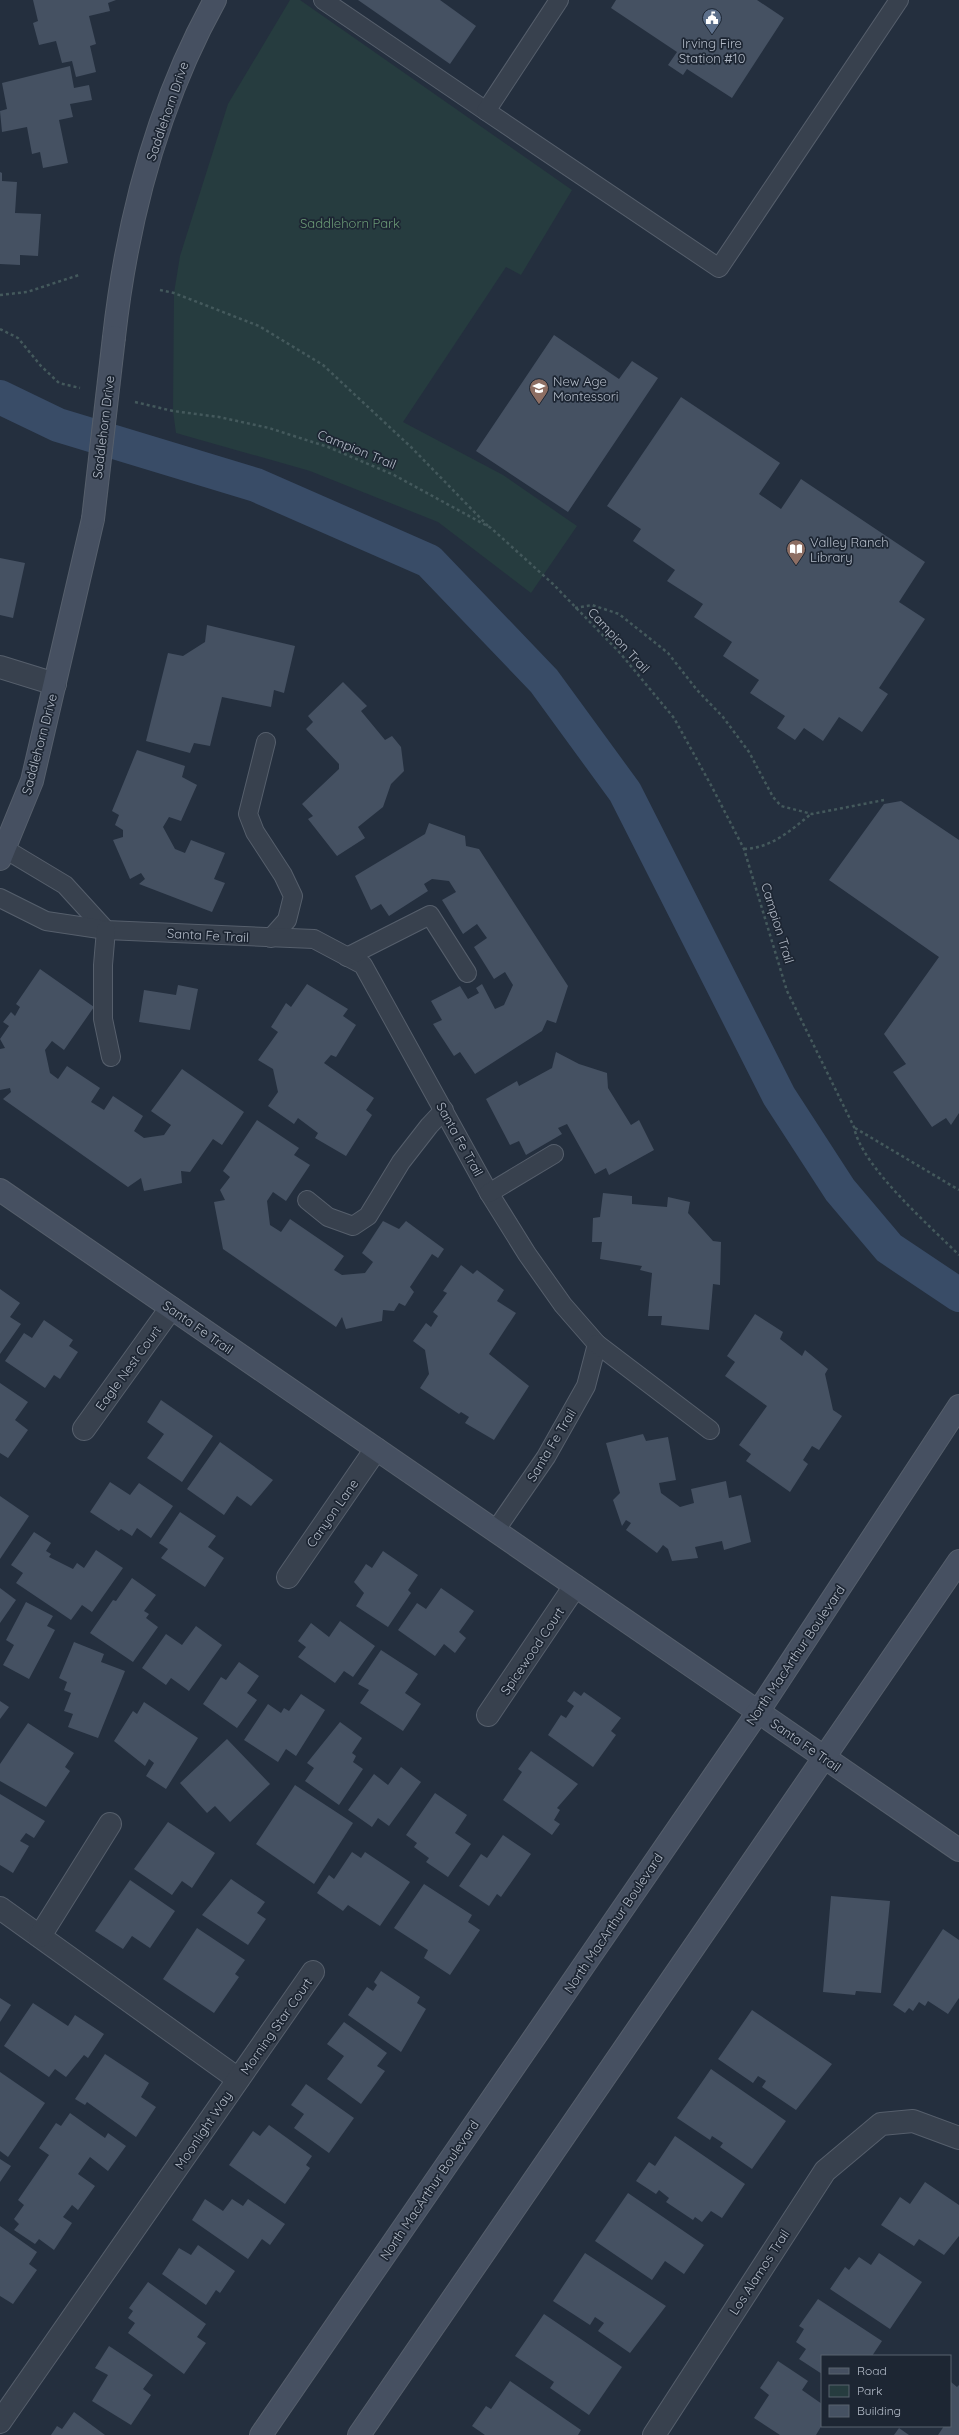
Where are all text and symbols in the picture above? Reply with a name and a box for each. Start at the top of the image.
public building icon: Irving Fire Station #10 [701,7,723,35]
place label: Irving Fire Station #10 [679,35,746,66]
street label: Saddlehorn Drive [143,59,191,163]
park label: Saddlehorn Park [300,215,400,231]
place label: New Age Montessori [553,373,619,404]
street label: Saddlehorn Drive [89,375,117,479]
school or university icon: New Age Montessori [528,377,550,405]
street label: Campion Trail [315,426,399,472]
place label: Valley Ranch Library [810,534,889,565]
library icon: Valley Ranch Library [785,538,807,566]
street label: Campion Trail [585,604,653,676]
street label: Saddlehorn Drive [18,692,60,796]
street label: Campion Trail [758,881,798,965]
street label: Santa Fe Trail [167,925,249,945]
street label: Santa Fe Trail [433,1099,487,1179]
street label: Santa Fe Trail [160,1297,236,1357]
street label: Eagle Nest Court [92,1322,164,1414]
street label: Santa Fe Trail [523,1406,579,1484]
street label: Canyon Lane [303,1476,361,1550]
street label: North MacArthur Boulevard [742,1582,848,1728]
street label: Spicewood Court [497,1604,567,1698]
street label: Santa Fe Trail [768,1715,844,1775]
street label: North MacArthur Boulevard [560,1850,666,1996]
street label: Morning Star Court [237,1975,315,2077]
street label: Moonlight Way [171,2088,235,2172]
street label: North MacArthur Boulevard [376,2117,482,2263]
street label: Los Alamos Trail [725,2226,793,2318]
legend [821,2355,951,2427]
text: Road [857,2363,887,2378]
text: Park [857,2383,882,2398]
text: Building [857,2403,901,2418]

